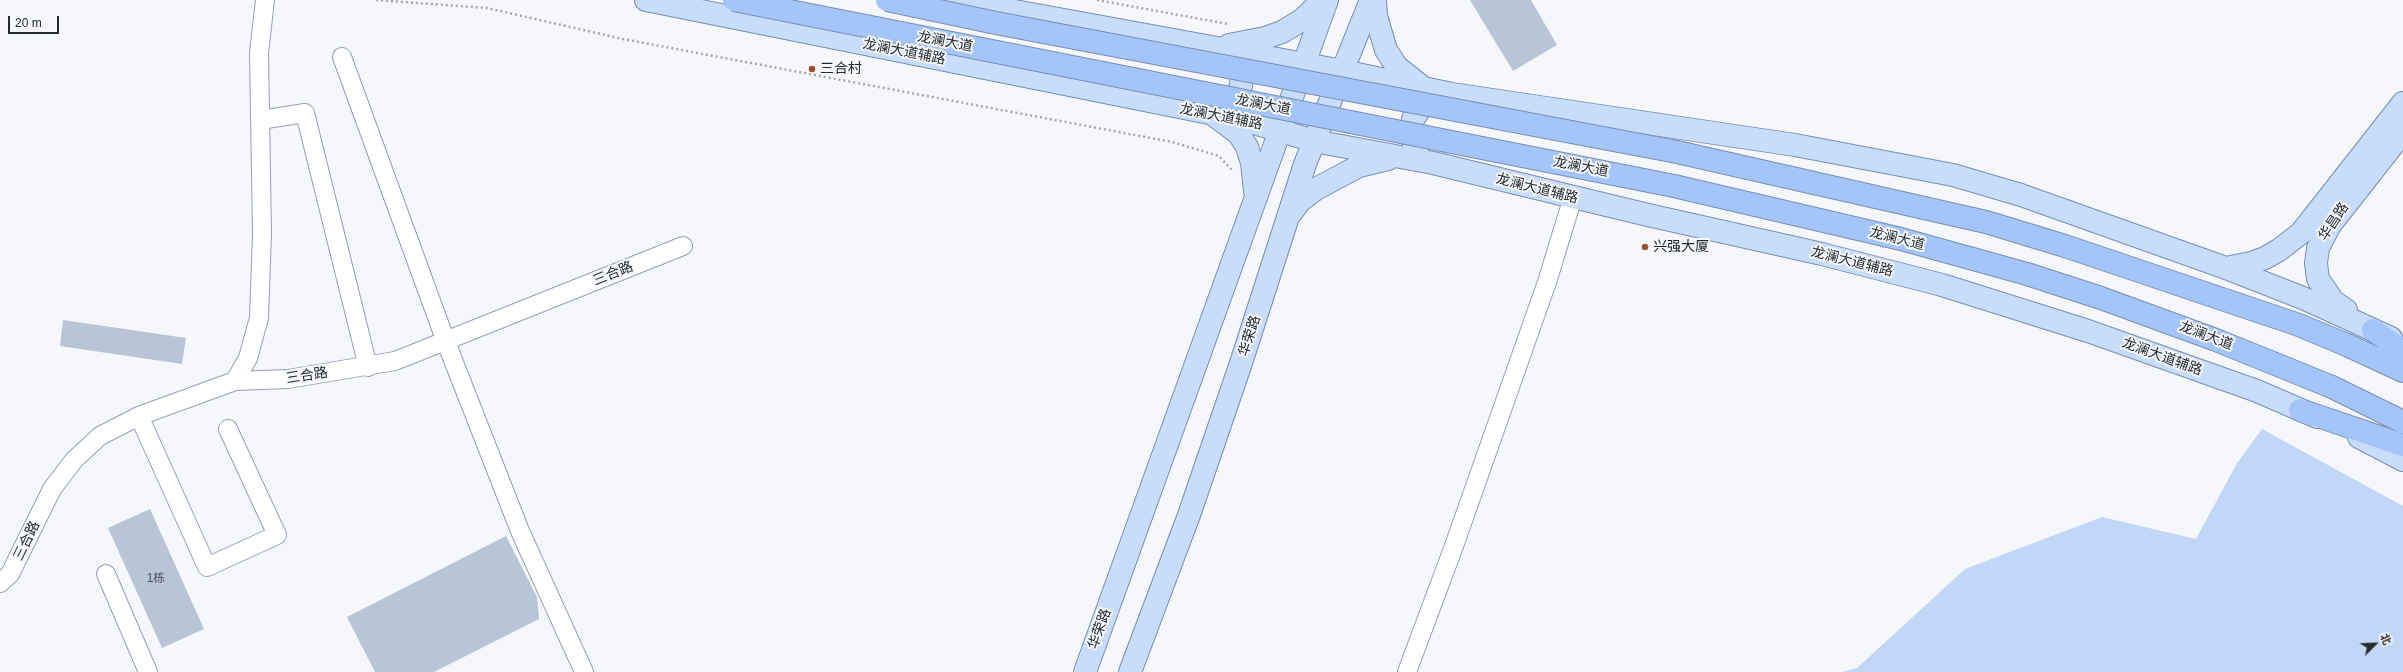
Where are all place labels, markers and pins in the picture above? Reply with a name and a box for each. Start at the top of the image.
place label: 三合村 [820,61,862,77]
marker: 三合村 [807,64,817,74]
place label: 兴强大厦 [1653,239,1709,255]
marker: 兴强大厦 [1640,242,1650,252]

